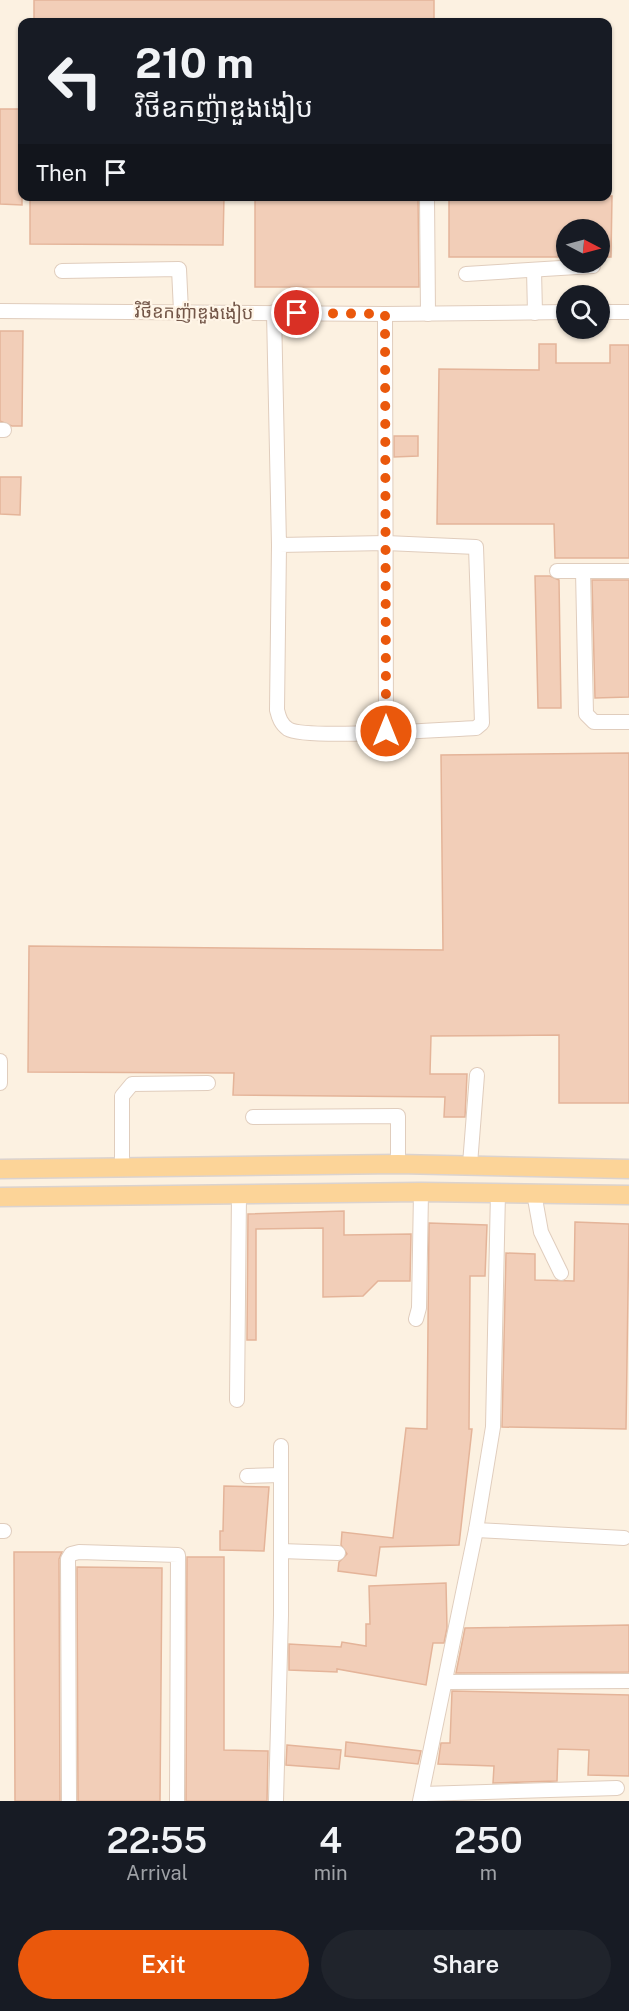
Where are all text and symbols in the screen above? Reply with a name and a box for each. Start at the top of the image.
text: 210 m [135,38,254,87]
icon: left [36,42,114,120]
text: វិថីឧកញ៉ាឌួងងៀប [135,91,313,123]
icon: arrive [99,156,132,189]
text: Then [36,160,87,186]
north arrow [556,219,610,273]
map controls [556,219,610,339]
button: search [556,285,610,339]
pin [271,287,322,338]
icon: arrive [280,296,313,329]
street label: វិថីឧកញ៉ាឌួងងៀប [134,299,253,325]
position arrow [354,699,418,763]
text: 22:55 [106,1819,207,1861]
text: 4 [319,1819,342,1861]
text: 250 [454,1819,523,1861]
text: Arrival [126,1861,188,1885]
text: min [314,1861,348,1885]
text: m [480,1861,497,1885]
button: Exit [18,1930,309,1999]
button: Share [321,1930,611,1999]

